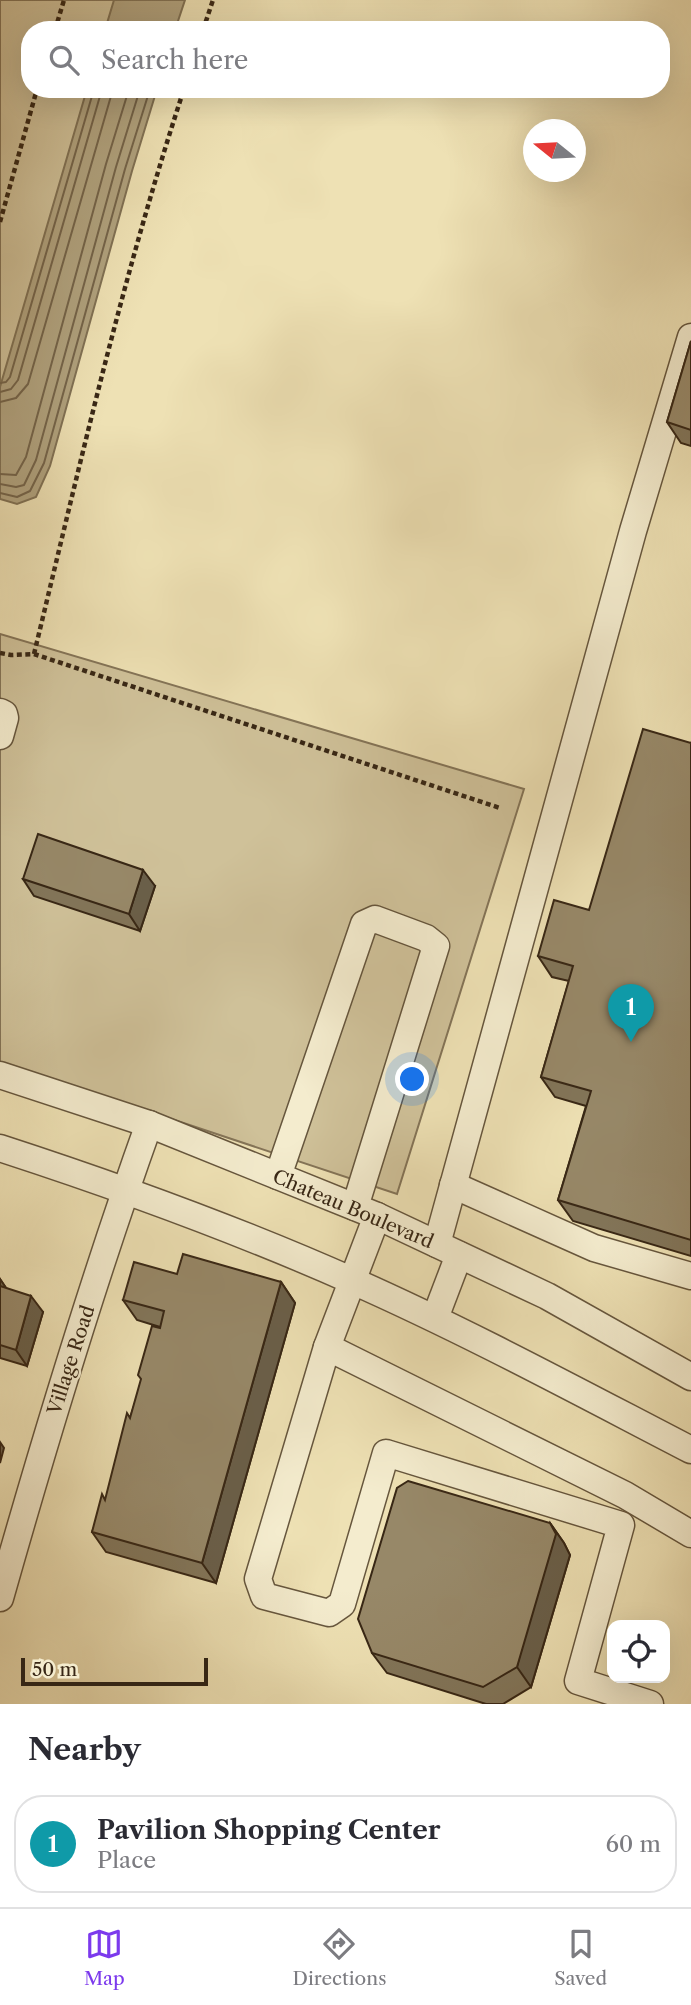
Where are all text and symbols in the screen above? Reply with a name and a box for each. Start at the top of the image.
search box [21,21,670,98]
icon: search [45,41,83,79]
text: Search here [101,44,248,76]
north arrow [523,119,586,182]
pin: 1 [608,984,654,1042]
your location [395,1062,429,1096]
street label: Chateau Boulevard [269,1165,437,1253]
street label: Village Road [42,1302,100,1418]
map controls [607,1620,670,1683]
button: locate [607,1620,670,1683]
scale bar [21,1655,208,1687]
text: 50 m [32,1658,77,1681]
text: Nearby [28,1731,141,1768]
text: Pavilion Shopping Center [97,1814,441,1846]
text: 1 [48,1830,58,1858]
text: 60 m [605,1830,661,1858]
text: Place [97,1846,156,1874]
tab: Map [84,1925,125,1990]
tab: Directions [293,1925,386,1990]
tab: Saved [554,1925,607,1990]

